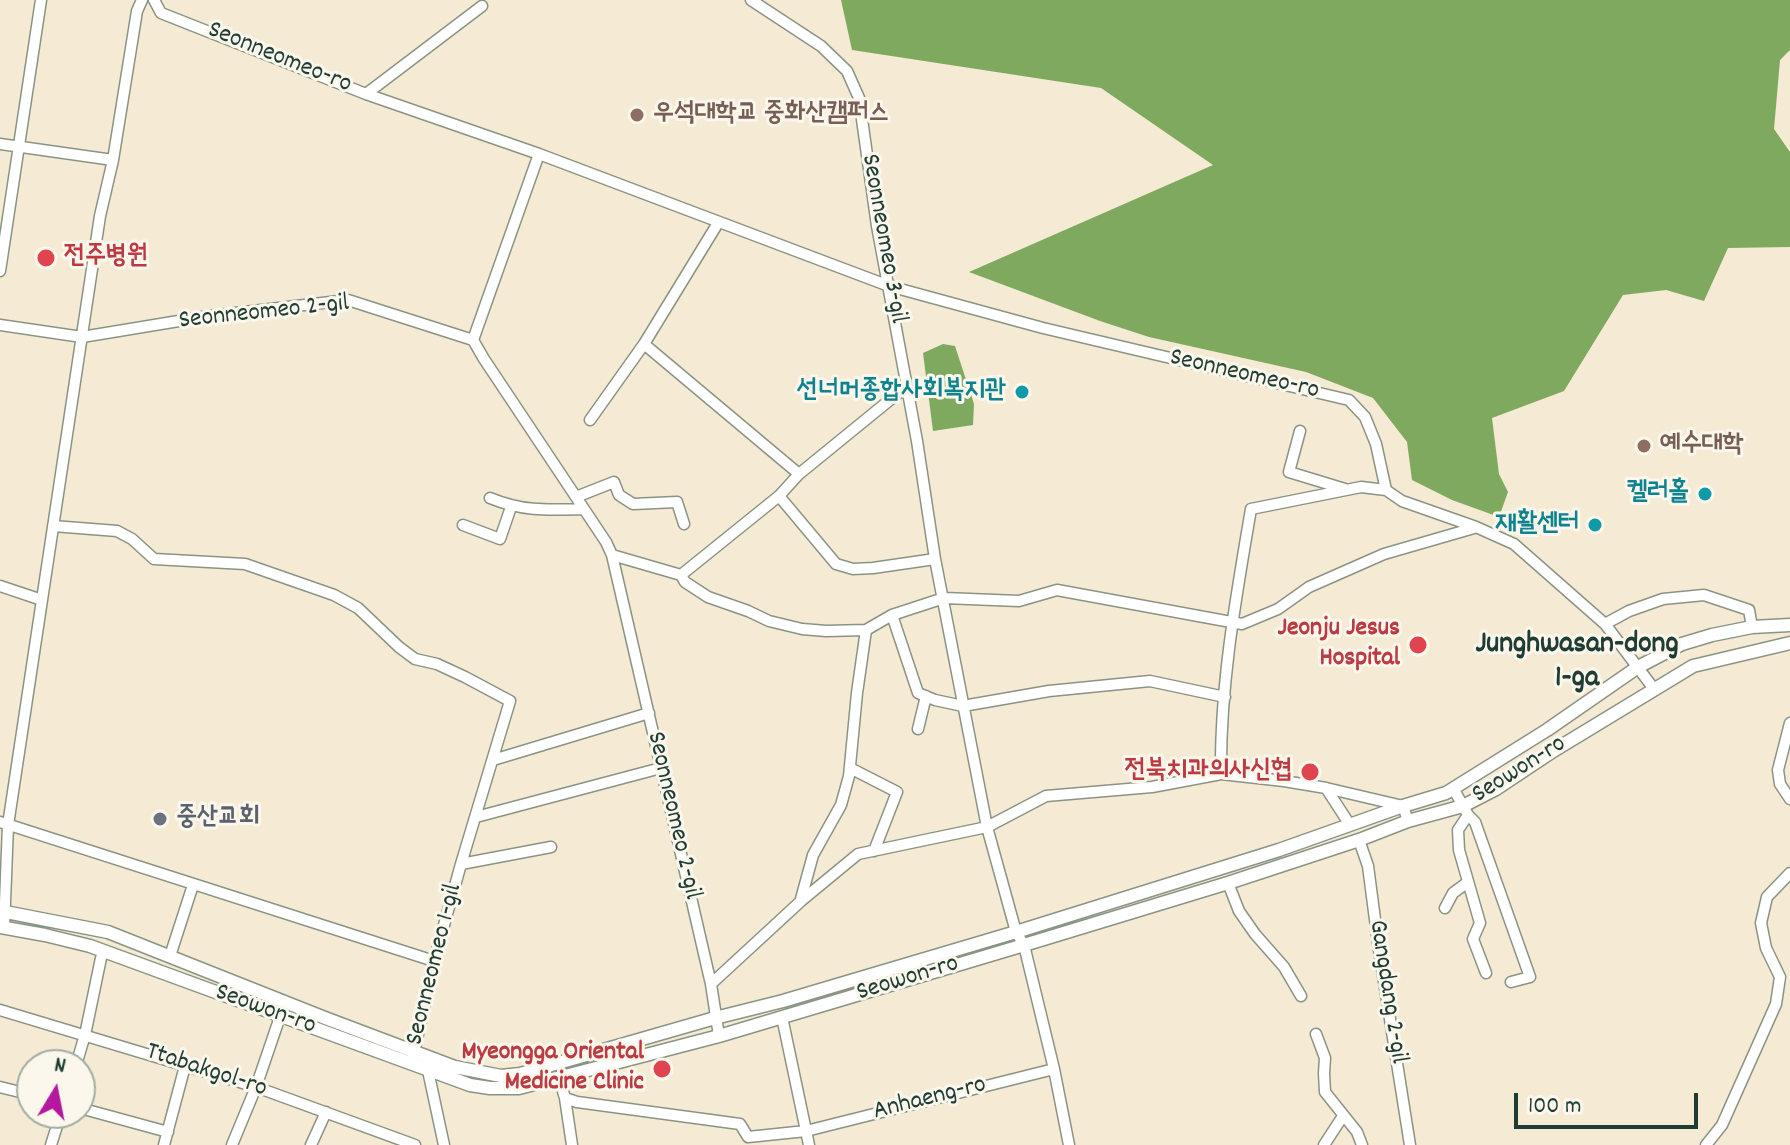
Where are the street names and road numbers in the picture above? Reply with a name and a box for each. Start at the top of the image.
street label: Seonneomeo-ro [202,16,356,102]
street label: Seonneomeo 3-gil [852,152,912,326]
street label: Seonneomeo 2-gil [177,290,351,338]
street label: Seonneomeo-ro [1166,344,1322,408]
street label: Seonneomeo 2-gil [638,729,706,903]
street label: Seowon-ro [1467,730,1573,812]
street label: Seonneomeo 1-gil [401,881,471,1049]
street label: Gangdang 2-gil [1359,918,1413,1066]
street label: Seowon-ro [853,950,963,1010]
street label: Seowon-ro [210,978,320,1044]
street label: Ttabakgol-ro [141,1038,271,1106]
street label: Anhaeng-ro [870,1071,990,1129]

